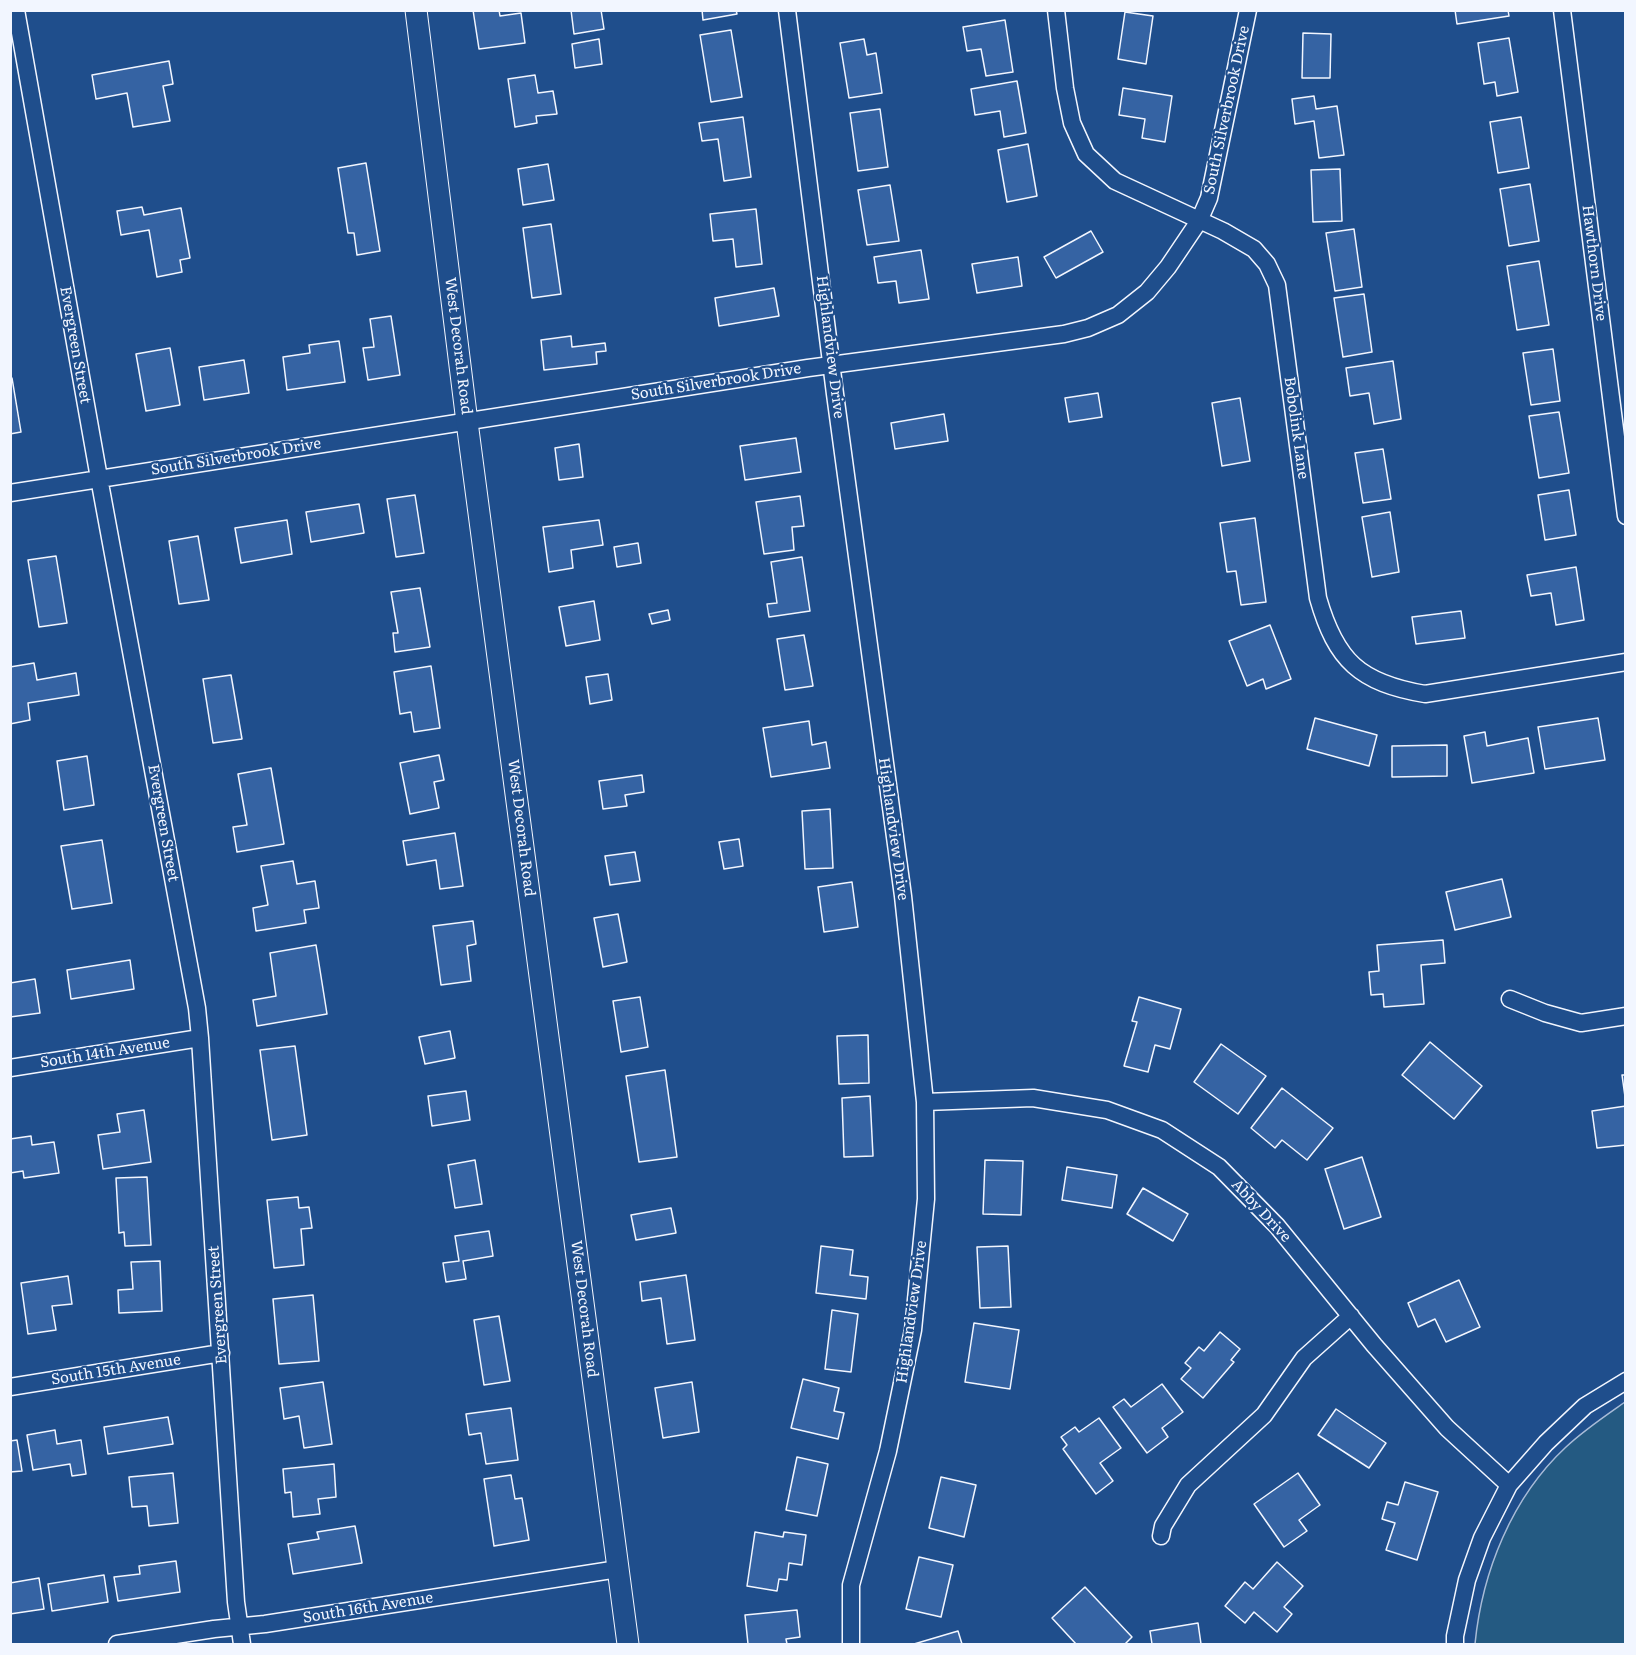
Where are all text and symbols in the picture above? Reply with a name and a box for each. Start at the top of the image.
street label: South Silverbrook Drive [1200,24,1254,196]
street label: Hawthorn Drive [1578,204,1610,322]
street label: Highlandview Drive [812,274,848,420]
street label: West Decorah Road [441,276,475,416]
street label: Evergreen Street [56,285,94,405]
street label: South Silverbrook Drive [630,360,802,404]
street label: Bobolink Lane [1280,376,1312,480]
street label: South Silverbrook Drive [150,435,322,479]
street label: Highlandview Drive [874,756,912,902]
street label: West Decorah Road [504,758,538,898]
street label: Evergreen Street [144,763,182,883]
street label: South 14th Avenue [39,1034,171,1072]
street label: Abby Drive [1227,1176,1295,1246]
street label: West Decorah Road [567,1239,601,1379]
street label: Highlandview Drive [893,1239,931,1385]
street label: Evergreen Street [205,1245,231,1365]
street label: South 15th Avenue [50,1351,182,1389]
street label: South 16th Avenue [302,1589,434,1627]

